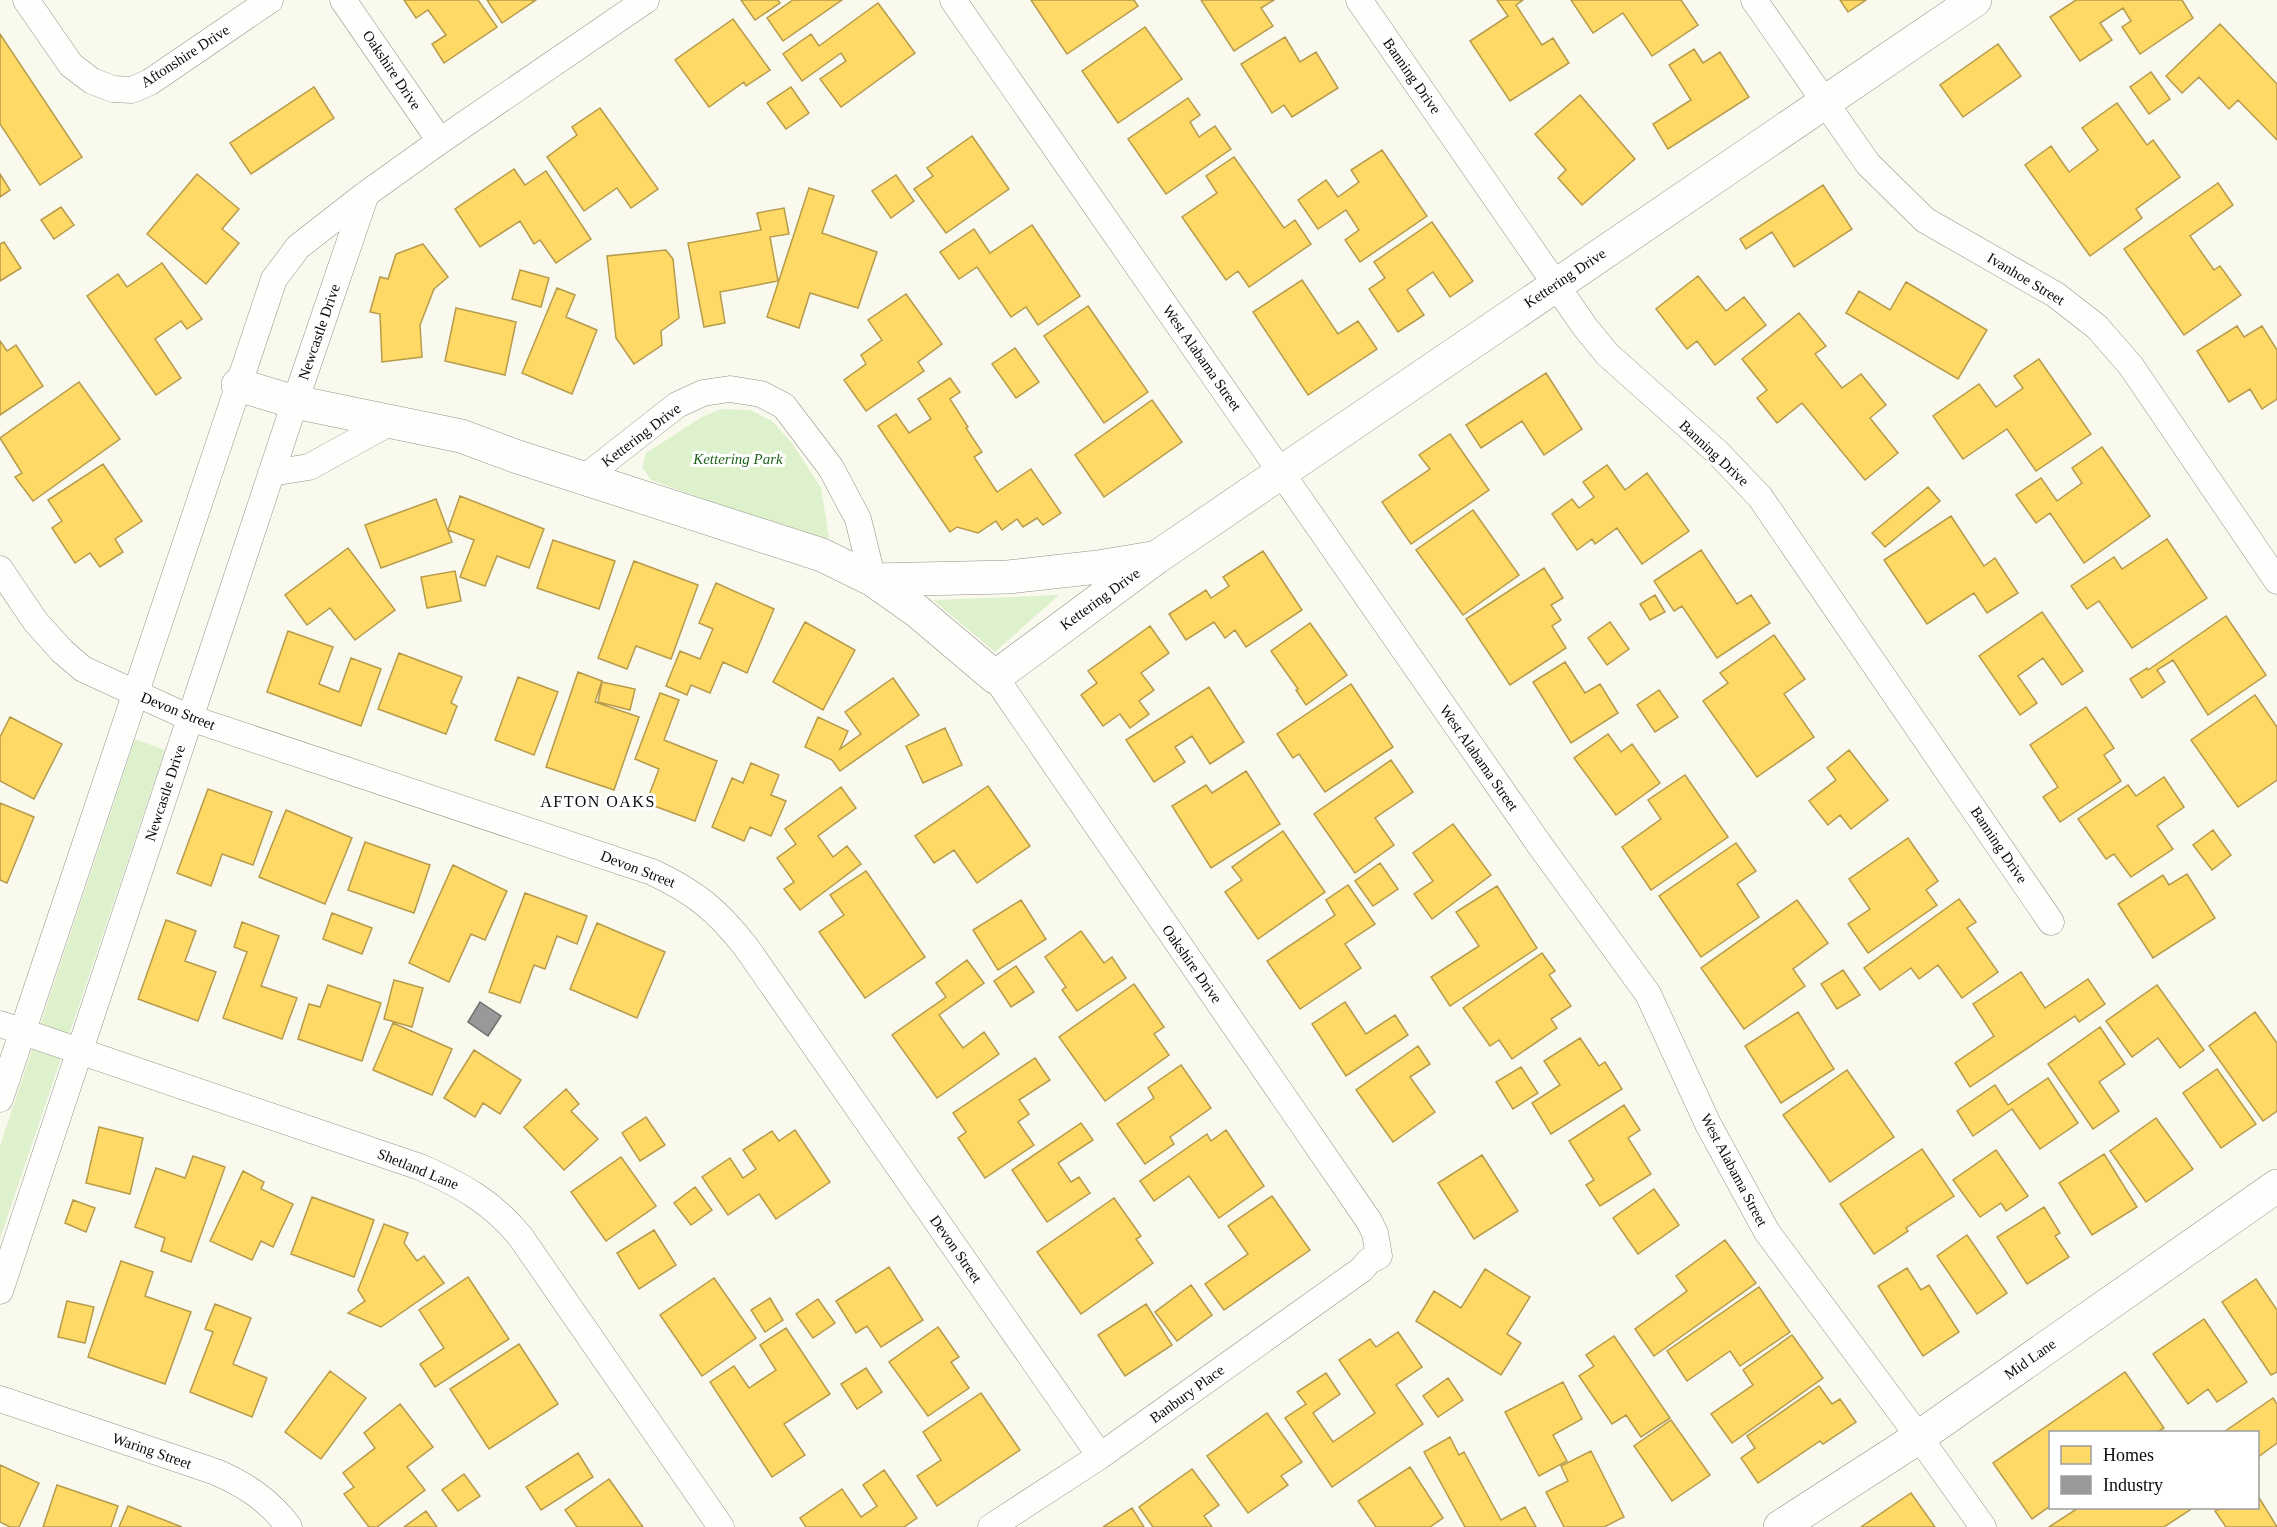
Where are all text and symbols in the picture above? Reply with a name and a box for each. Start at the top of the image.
street label: Aftonshire Drive [138,21,232,91]
street label: Oakshire Drive [360,27,425,113]
street label: Banning Drive [1380,35,1444,117]
street label: Kettering Drive [1521,245,1609,311]
street label: Ivanhoe Street [1985,250,2068,309]
street label: Newcastle Drive [295,282,343,382]
street label: West Alabama Street [1159,302,1245,415]
street label: Kettering Drive [598,400,684,470]
street label: Banning Drive [1676,417,1752,489]
park label: Kettering Park [692,451,783,467]
street label: Kettering Drive [1057,565,1143,633]
street label: Devon Street [139,689,218,733]
street label: West Alabama Street [1436,702,1522,815]
street label: Newcastle Drive [142,742,188,843]
district label: AFTON OAKS [540,793,656,810]
street label: Banning Drive [1968,804,2031,887]
street label: Devon Street [598,847,678,891]
street label: Oakshire Drive [1159,922,1225,1007]
street label: West Alabama Street [1697,1111,1771,1230]
street label: Shetland Lane [375,1145,461,1193]
street label: Devon Street [927,1212,986,1287]
street label: Mid Lane [2001,1335,2059,1382]
street label: Banbury Place [1147,1361,1228,1426]
street label: Waring Street [110,1430,194,1472]
legend [2049,1431,2259,1509]
text: Homes [2103,1445,2154,1465]
text: Industry [2103,1475,2163,1495]

